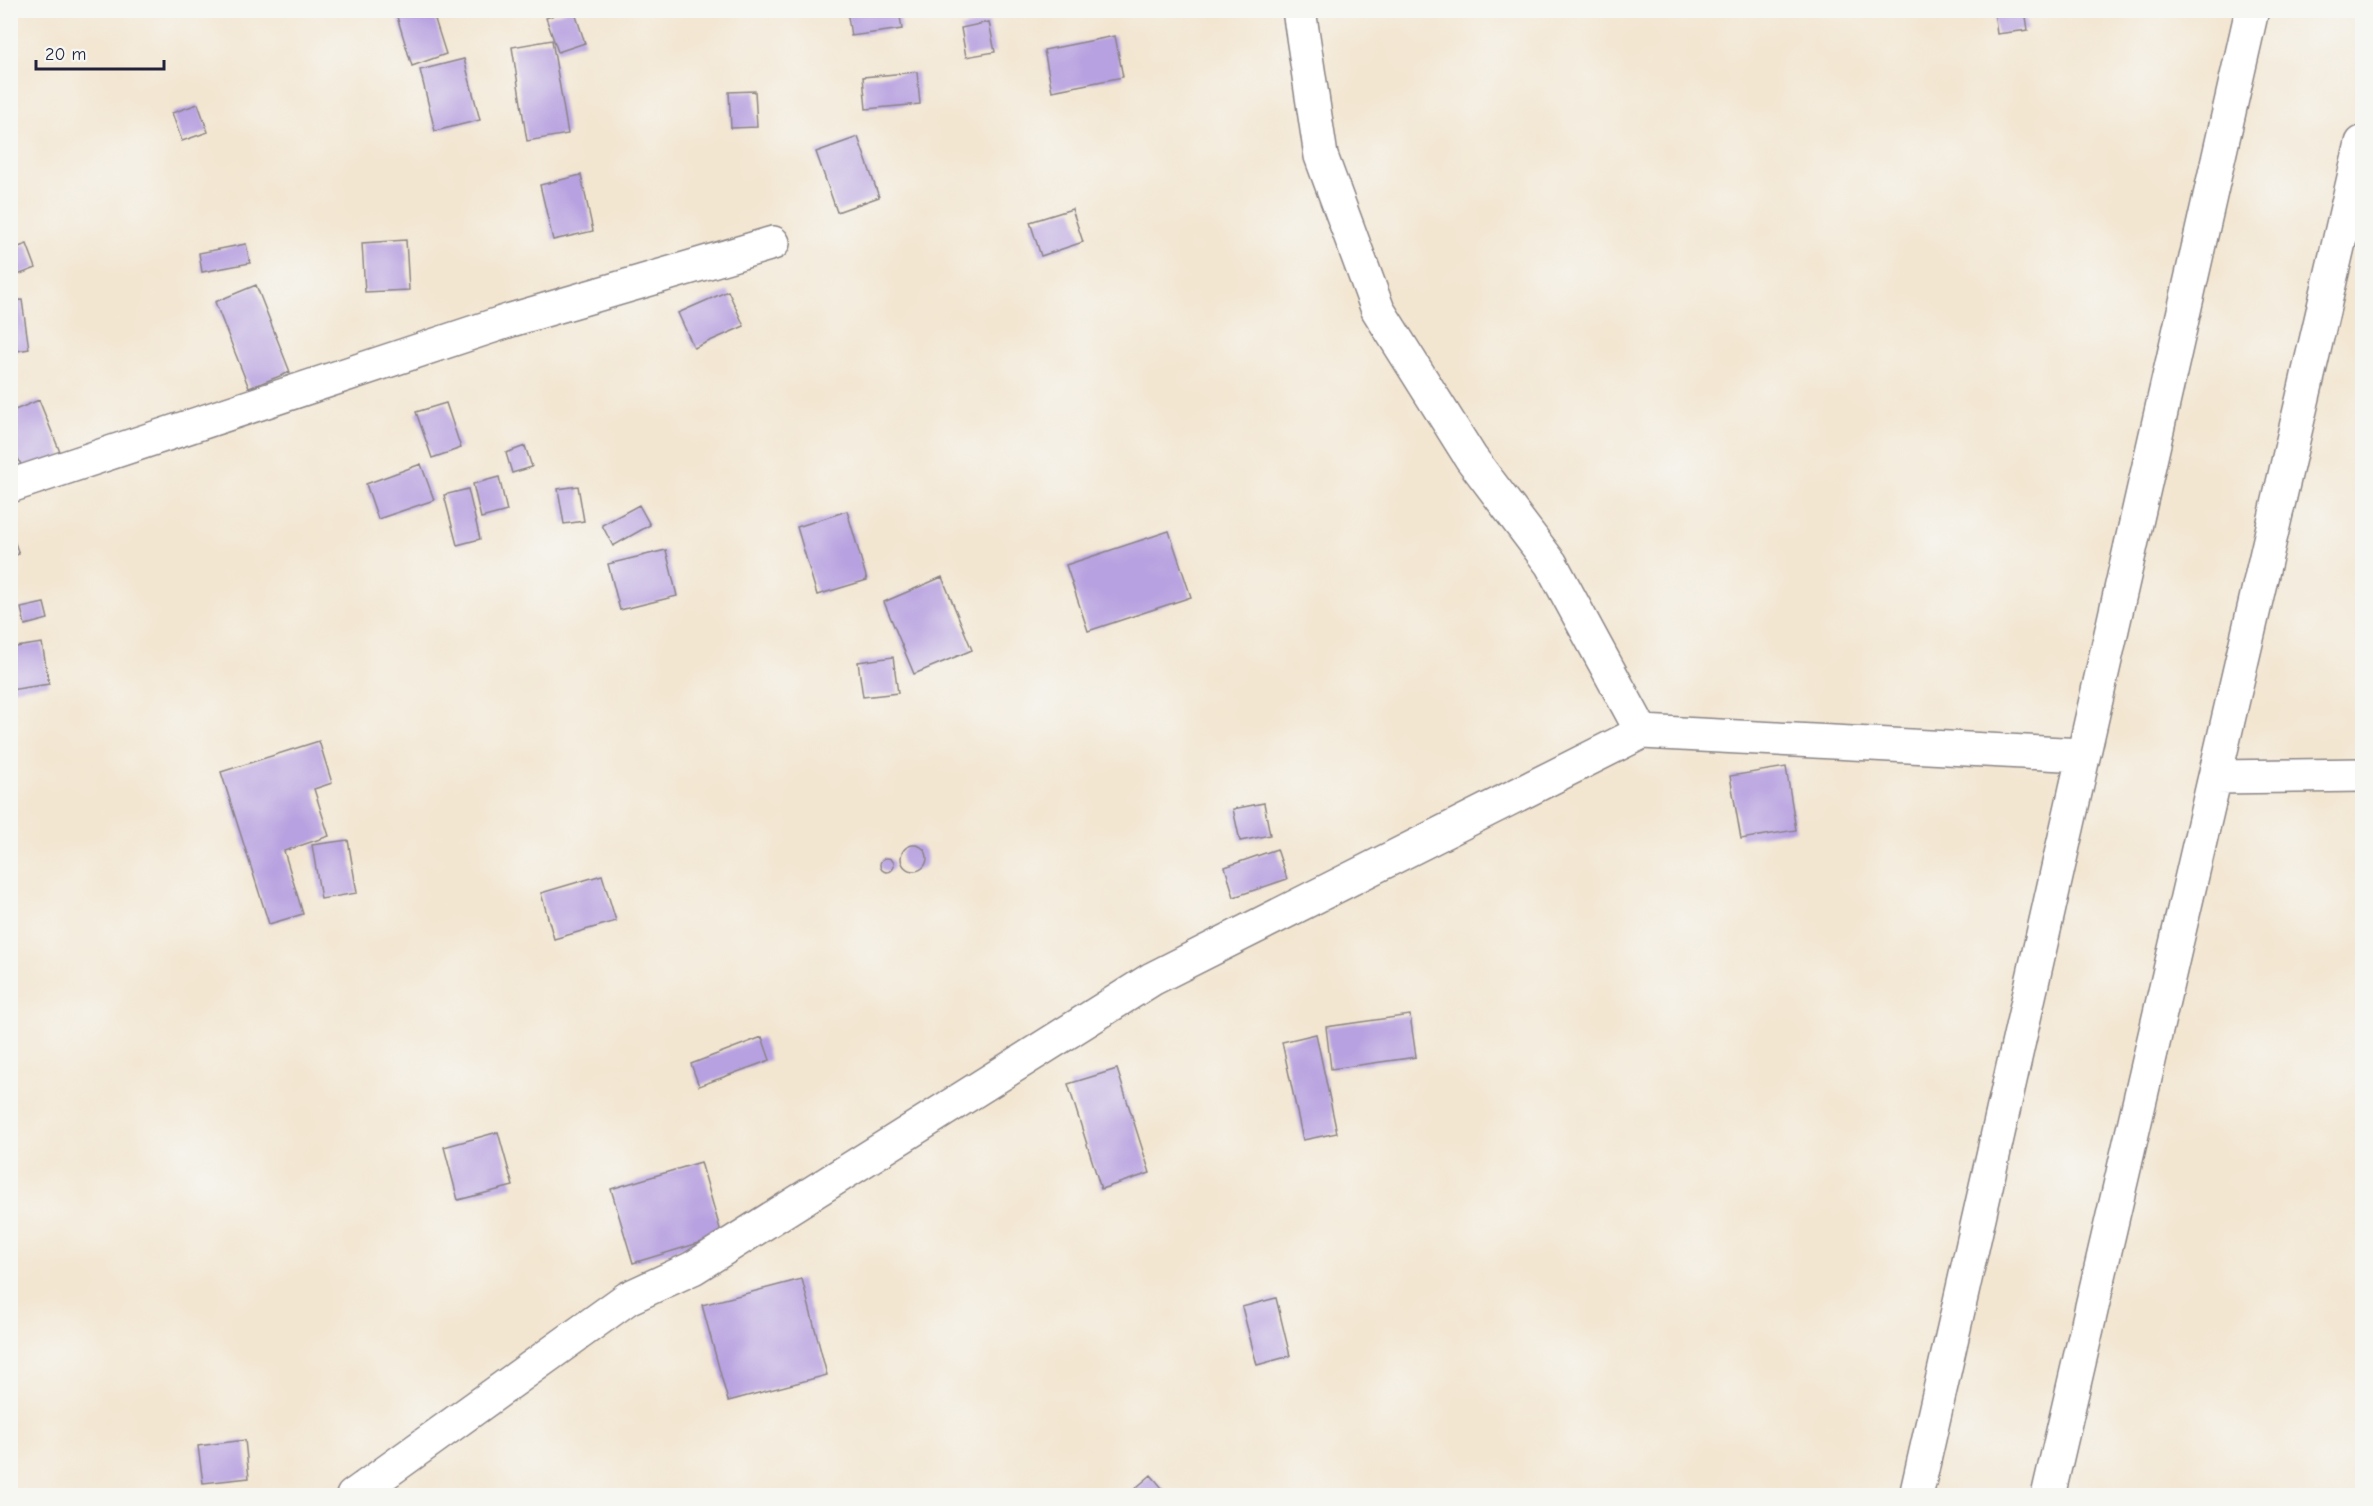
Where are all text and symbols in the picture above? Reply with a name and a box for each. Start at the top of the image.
scale bar [36,33,164,71]
text: 20 m [45,44,86,65]

